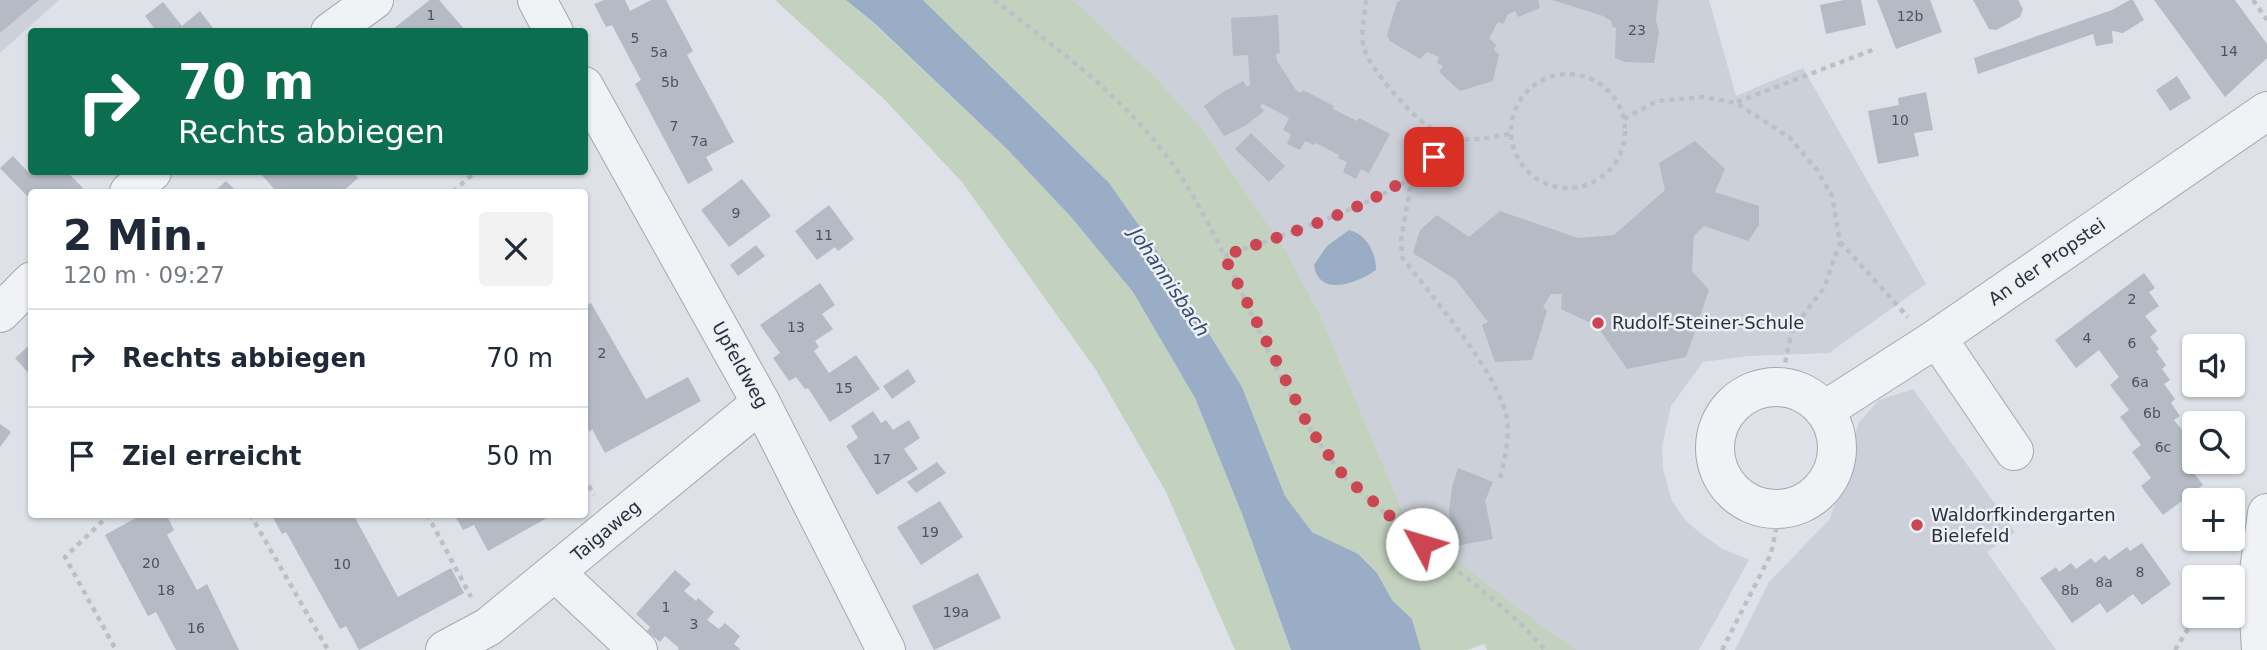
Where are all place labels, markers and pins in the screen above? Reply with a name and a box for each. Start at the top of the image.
pin [1404,127,1464,187]
place label: Rudolf-Steiner-Schule [1612,312,1804,333]
marker: Rudolf-Steiner-Schule [1590,315,1606,331]
place label: Waldorfkindergarten Bielefeld [1931,504,2116,546]
marker: Waldorfkindergarten Bielefeld [1909,517,1925,533]

